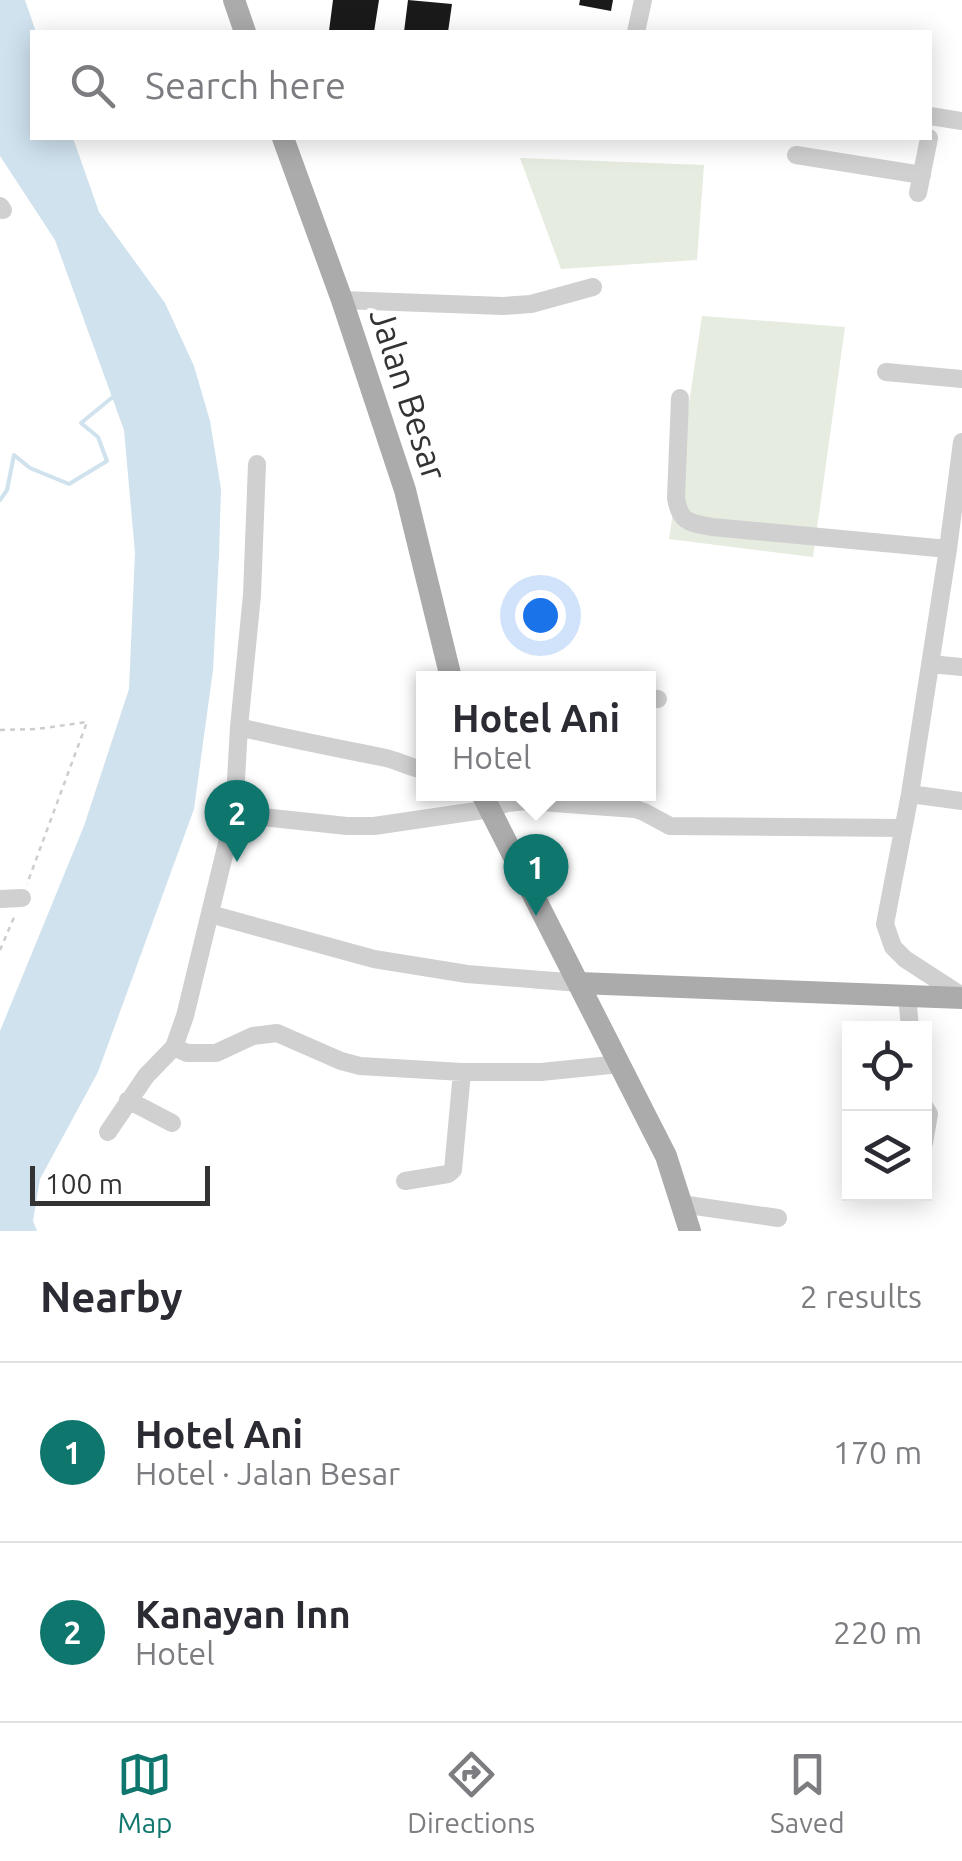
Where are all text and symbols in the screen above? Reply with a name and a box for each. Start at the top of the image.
search box [30,30,932,140]
icon: search [65,58,120,113]
text: Search here [145,64,346,106]
street label: Jalan Besar [362,303,456,485]
your location [515,590,566,641]
popup [416,671,656,801]
text: Hotel Ani [452,697,620,739]
text: Hotel [452,739,532,775]
pin: 2 [204,780,270,862]
pin: 1 [504,834,568,916]
map controls [842,1021,932,1201]
button: locate [842,1021,932,1111]
button: layers [842,1111,932,1201]
scale bar [30,1161,210,1206]
text: 100 m [45,1168,123,1199]
text: Nearby [40,1273,183,1320]
text: 2 results [800,1278,922,1314]
text: Hotel Ani [135,1413,303,1455]
text: 1 [63,1434,82,1470]
text: 170 m [833,1434,922,1470]
text: Hotel · Jalan Besar [135,1455,400,1491]
text: Kanayan Inn [135,1593,351,1635]
text: 2 [63,1614,82,1650]
text: 220 m [833,1614,922,1650]
text: Hotel [135,1635,215,1671]
tab: Map [117,1747,173,1838]
tab: Directions [407,1747,535,1838]
tab: Saved [770,1747,845,1838]

